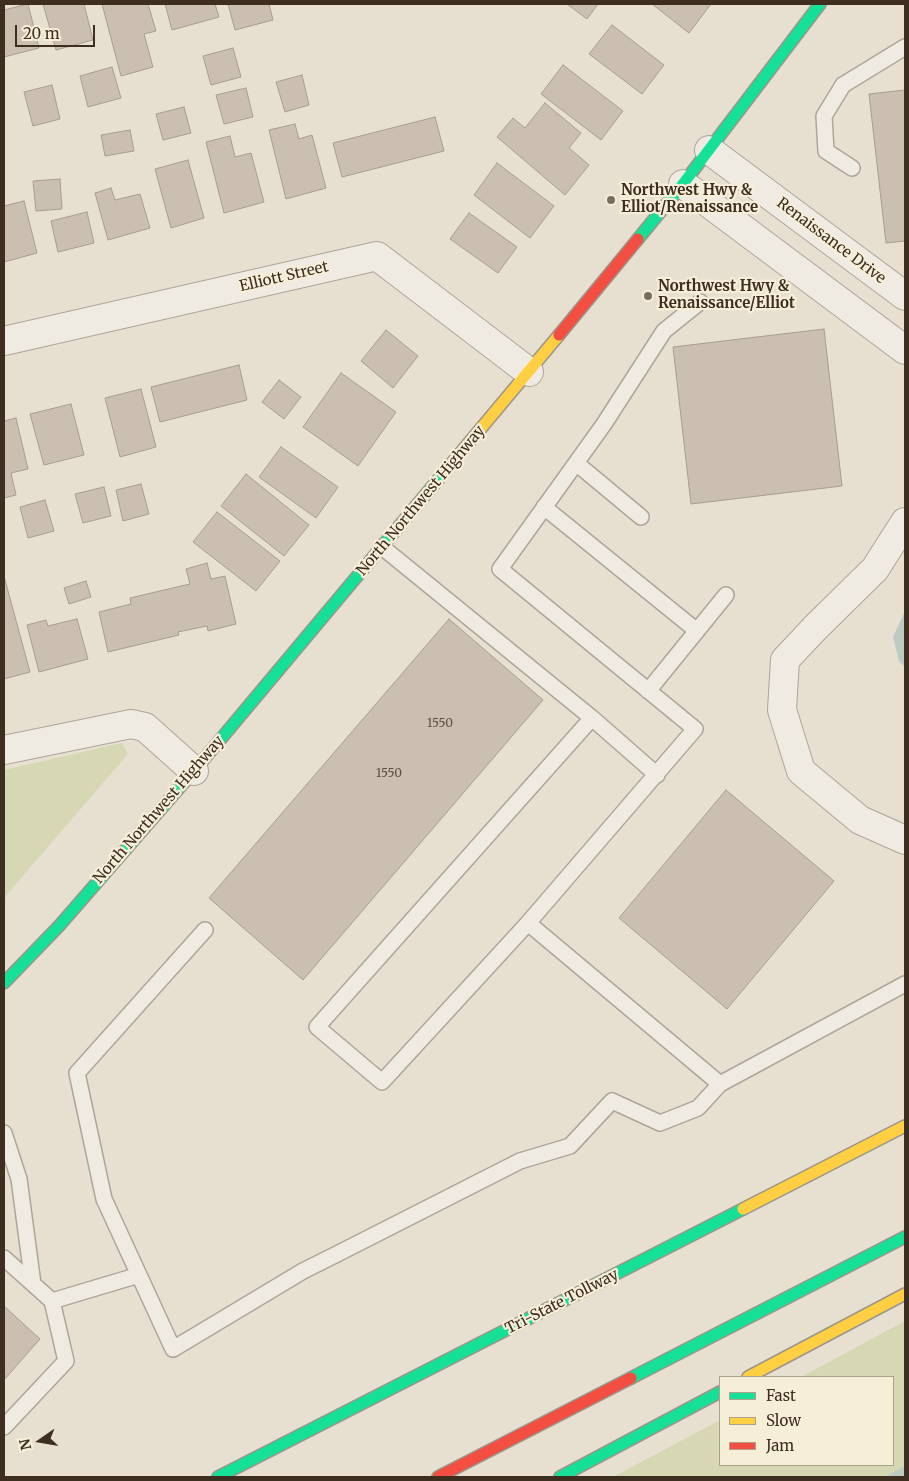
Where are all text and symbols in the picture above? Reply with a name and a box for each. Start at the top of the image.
scale bar [18,15,98,47]
text: 20 m [23,24,60,43]
place label: Northwest Hwy & Elliot/Renaissance [621,182,758,217]
marker: Northwest Hwy & Elliot/Renaissance [605,194,617,206]
street label: Renaissance Drive [773,194,889,288]
street label: Elliott Street [238,258,330,296]
place label: Northwest Hwy & Renaissance/Elliot [658,278,795,313]
marker: Northwest Hwy & Renaissance/Elliot [642,290,654,302]
street label: North Northwest Highway [353,422,489,580]
house number: 1550 [427,717,453,731]
street label: North Northwest Highway [90,732,228,888]
house number: 1550 [376,767,402,781]
street label: Tri-State Tollway [502,1266,622,1338]
legend [719,1376,894,1466]
text: Fast [766,1386,796,1405]
text: Slow [766,1411,801,1430]
north arrow [15,1416,65,1466]
text: Jam [766,1436,794,1455]
text: N [15,1437,35,1452]

